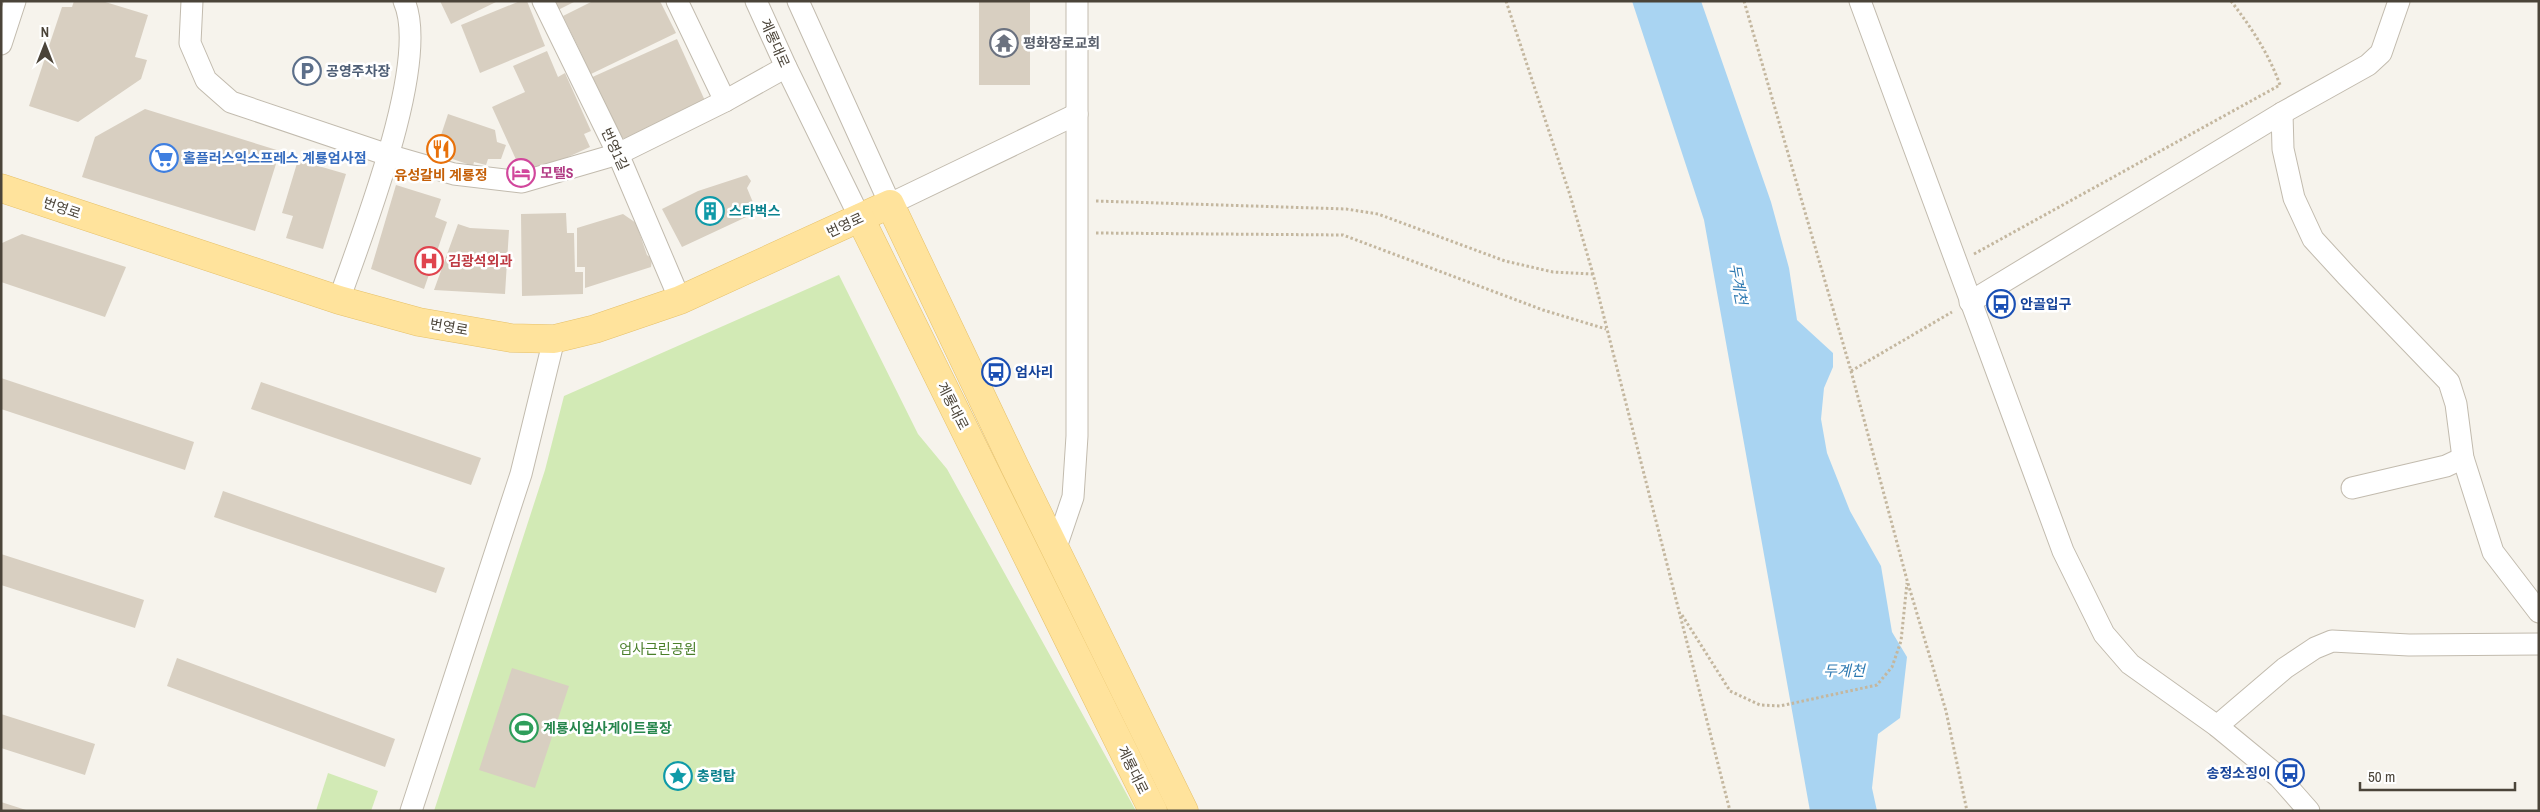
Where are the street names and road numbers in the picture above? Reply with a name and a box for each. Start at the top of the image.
street label: 계룡대로 [756,16,794,70]
street label: 번영1길 [597,125,633,173]
street label: 번영로 [41,193,83,223]
street label: 번영로 [824,209,866,241]
street label: 번영로 [428,315,470,339]
street label: 계룡대로 [933,379,973,433]
street label: 계룡대로 [1114,743,1152,797]

